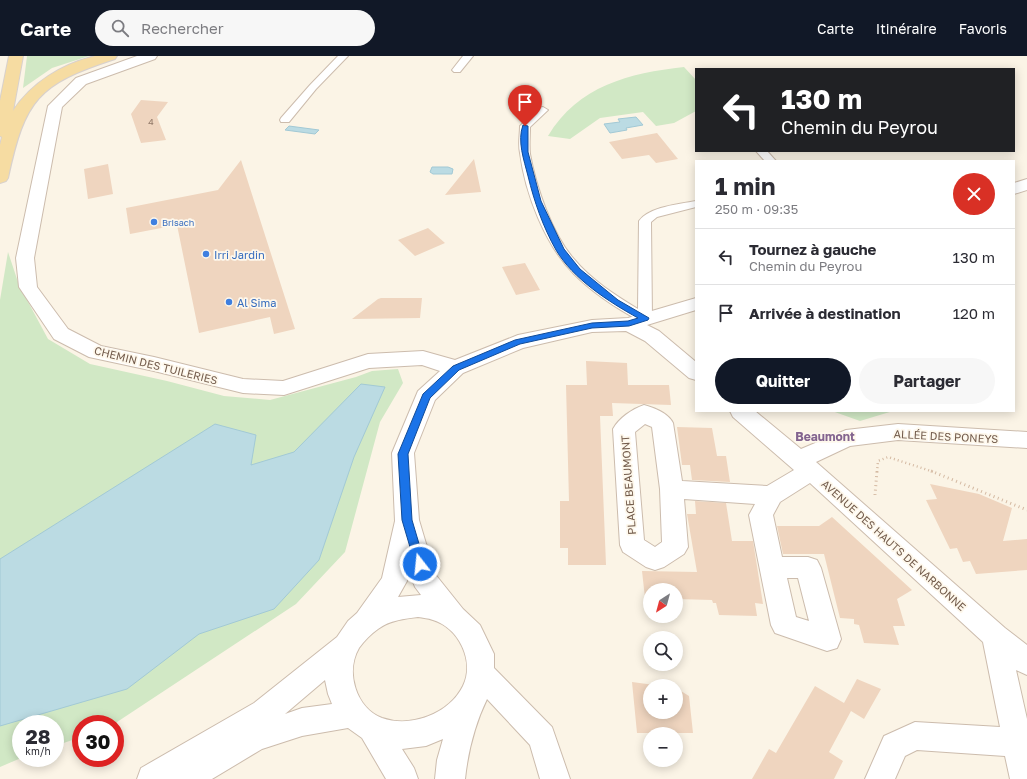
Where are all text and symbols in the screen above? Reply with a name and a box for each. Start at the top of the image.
search box [95,10,375,46]
text: Carte [20,17,71,40]
icon: search [109,17,131,39]
text: Rechercher [141,19,224,37]
text: Carte [817,20,854,37]
text: Itinéraire [876,20,937,37]
text: Favoris [959,20,1007,37]
text: 130 m [781,82,862,115]
icon: left [715,84,767,136]
pin [508,85,542,126]
icon: arrive [514,91,536,113]
house number: 4 [148,116,154,127]
text: Chemin du Peyrou [781,116,938,138]
text: 1 min [715,171,775,200]
button: close [953,173,995,215]
text: 250 m · 09:35 [715,201,798,217]
marker: Brisach [149,217,159,227]
place label: Brisach [162,217,194,228]
text: Tournez à gauche [749,240,876,258]
icon: left [715,246,737,268]
place label: Irri Jardin [214,248,265,261]
text: 130 m [953,248,995,266]
marker: Irri Jardin [201,249,211,259]
text: Chemin du Peyrou [749,258,862,274]
place label: Al Sima [237,296,276,309]
marker: Al Sima [224,297,234,307]
icon: arrive [715,302,737,324]
text: Arrivée à destination [749,304,901,322]
text: 120 m [953,304,995,322]
street label: CHEMIN DES TUILERIES [93,343,219,387]
button: Quitter [715,358,851,404]
button: Partager [859,358,995,404]
street label: ALLÉE DES PONEYS [893,427,999,445]
district label: Beaumont [795,429,855,444]
street label: PLACE BEAUMONT [618,435,638,535]
street label: AVENUE DES HAUTS DE NARBONNE [819,477,969,613]
position arrow [399,543,441,585]
north arrow [643,583,683,623]
map controls [643,583,683,767]
button: search [643,631,683,671]
button: + [643,679,683,719]
speed limit sign: 30 [72,715,124,767]
text: 28 [25,724,50,748]
button: − [643,727,683,767]
text: km/h [25,745,51,757]

